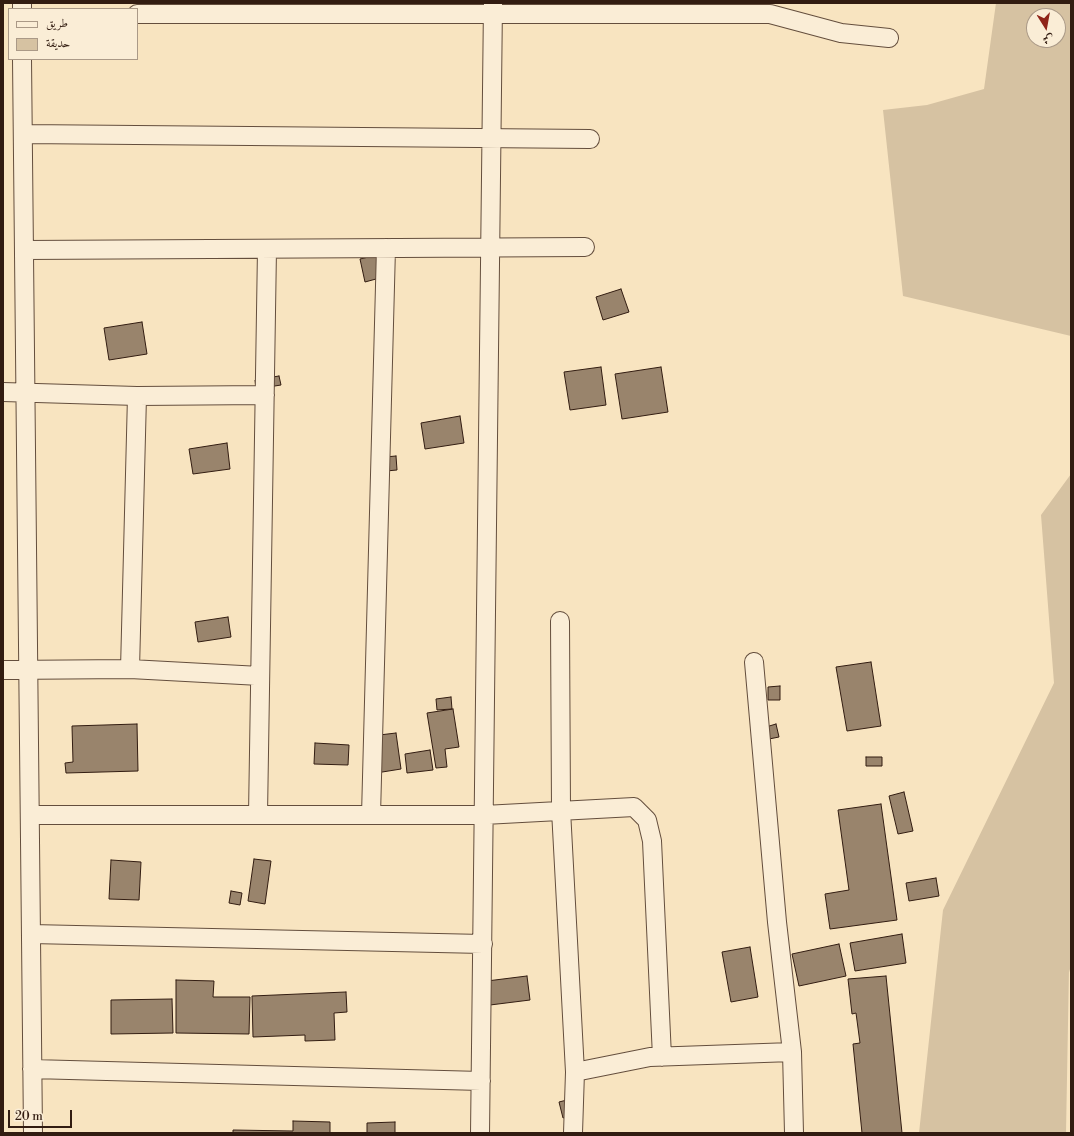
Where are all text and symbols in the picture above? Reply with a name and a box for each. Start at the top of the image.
legend [8,8,138,60]
north arrow [1026,8,1066,48]
text: طريق [46,16,68,31]
text: ش [1041,31,1055,47]
text: حديقة [46,36,70,51]
scale bar [10,1102,74,1128]
text: 20 m [15,1109,43,1124]

